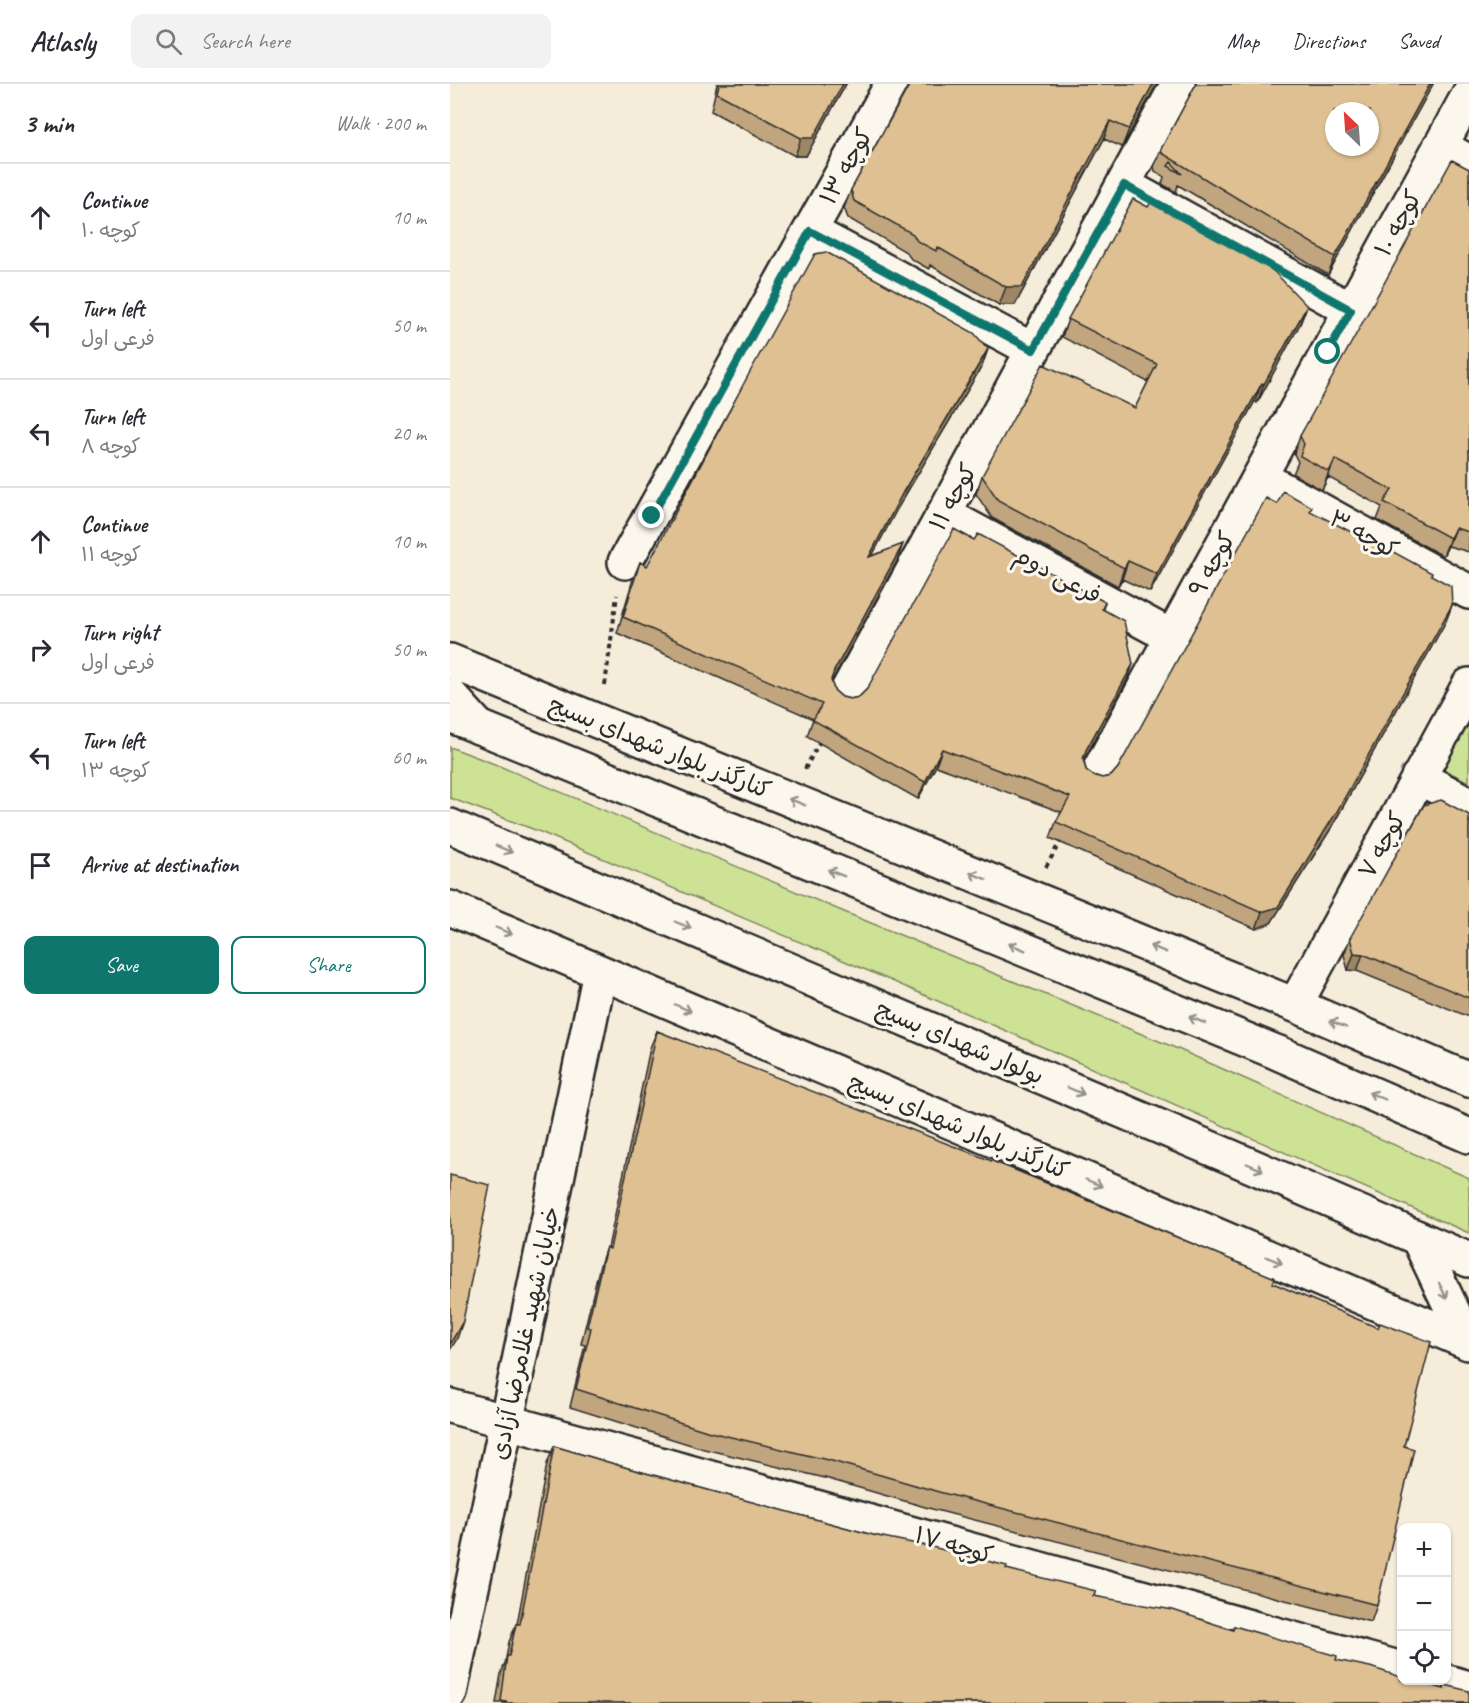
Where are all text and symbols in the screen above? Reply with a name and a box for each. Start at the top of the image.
search box [131,14,551,68]
text: Atlasly [30,24,95,59]
icon: search [152,25,185,58]
text: Search here [200,27,290,55]
text: Map [1227,28,1259,54]
text: Directions [1292,28,1365,54]
text: Saved [1398,28,1439,54]
north arrow [1325,102,1379,156]
text: 3 min [24,107,74,140]
text: Walk · 200 m [336,111,426,136]
street label: کوچه ۱۳ [813,122,879,210]
street label: کوچه ۱۰ [1368,185,1428,261]
text: Continue [81,187,147,215]
icon: ahead [24,201,57,234]
text: 10 m [392,205,426,230]
text: کوچه ۱۰ [81,218,140,243]
text: Turn left [81,295,145,323]
icon: left [24,309,57,342]
text: 50 m [392,313,426,338]
text: فرعی اول [81,326,155,351]
route start [1314,338,1340,364]
text: Turn left [81,403,145,431]
icon: left [24,417,57,450]
text: 20 m [392,421,426,446]
text: کوچه ۸ [81,434,141,459]
street label: کوچه ۱۱ [922,458,984,536]
route end [638,502,664,528]
street label: کوچه ۳ [1324,503,1404,565]
text: Continue [81,511,147,539]
icon: ahead [24,525,57,558]
street label: کوچه ۹ [1182,526,1242,602]
text: 10 m [392,529,426,554]
street label: فرعی دوم [1007,540,1107,614]
text: کوچه ۱۱ [81,542,141,567]
text: Turn right [81,619,158,647]
icon: right [24,633,57,666]
text: 50 m [392,637,426,662]
text: فرعی اول [81,650,155,675]
street label: کنارگذر بلوار شهدای بسیج [544,689,775,806]
text: Turn left [81,727,145,755]
icon: left [24,741,57,774]
text: 60 m [392,745,426,770]
text: کوچه ۱۳ [81,758,150,783]
one-way arrow [788,796,807,807]
street label: کوچه ۷ [1352,806,1412,884]
one-way arrow [494,844,513,855]
icon: arrive [24,849,57,882]
text: Arrive at destination [81,851,238,879]
one-way arrow [827,867,846,878]
one-way arrow [969,869,987,880]
one-way arrow [674,920,692,931]
one-way arrow [494,926,512,938]
button: Save [24,936,219,994]
button: Share [231,936,426,994]
one-way arrow [1008,941,1026,952]
one-way arrow [1149,943,1168,954]
street label: بولوار شهدای بسیج [871,993,1048,1092]
one-way arrow [673,1003,692,1014]
one-way arrow [1189,1014,1207,1025]
one-way arrow [1330,1017,1348,1029]
street label: کنارگذر بلوار شهدای بسیج [844,1066,1074,1187]
one-way arrow [1066,1086,1084,1097]
one-way arrow [1368,1090,1386,1102]
one-way arrow [1246,1162,1264,1173]
one-way arrow [1085,1178,1103,1190]
street label: خیابان شهید غلامرضا آزادی [483,1204,567,1462]
one-way arrow [1264,1255,1282,1266]
one-way arrow [1438,1281,1450,1299]
street label: کوچه ۱۷ [911,1520,997,1570]
map controls [1397,1523,1451,1685]
button: + [1397,1523,1451,1577]
button: − [1397,1577,1451,1631]
button: locate [1397,1631,1451,1685]

